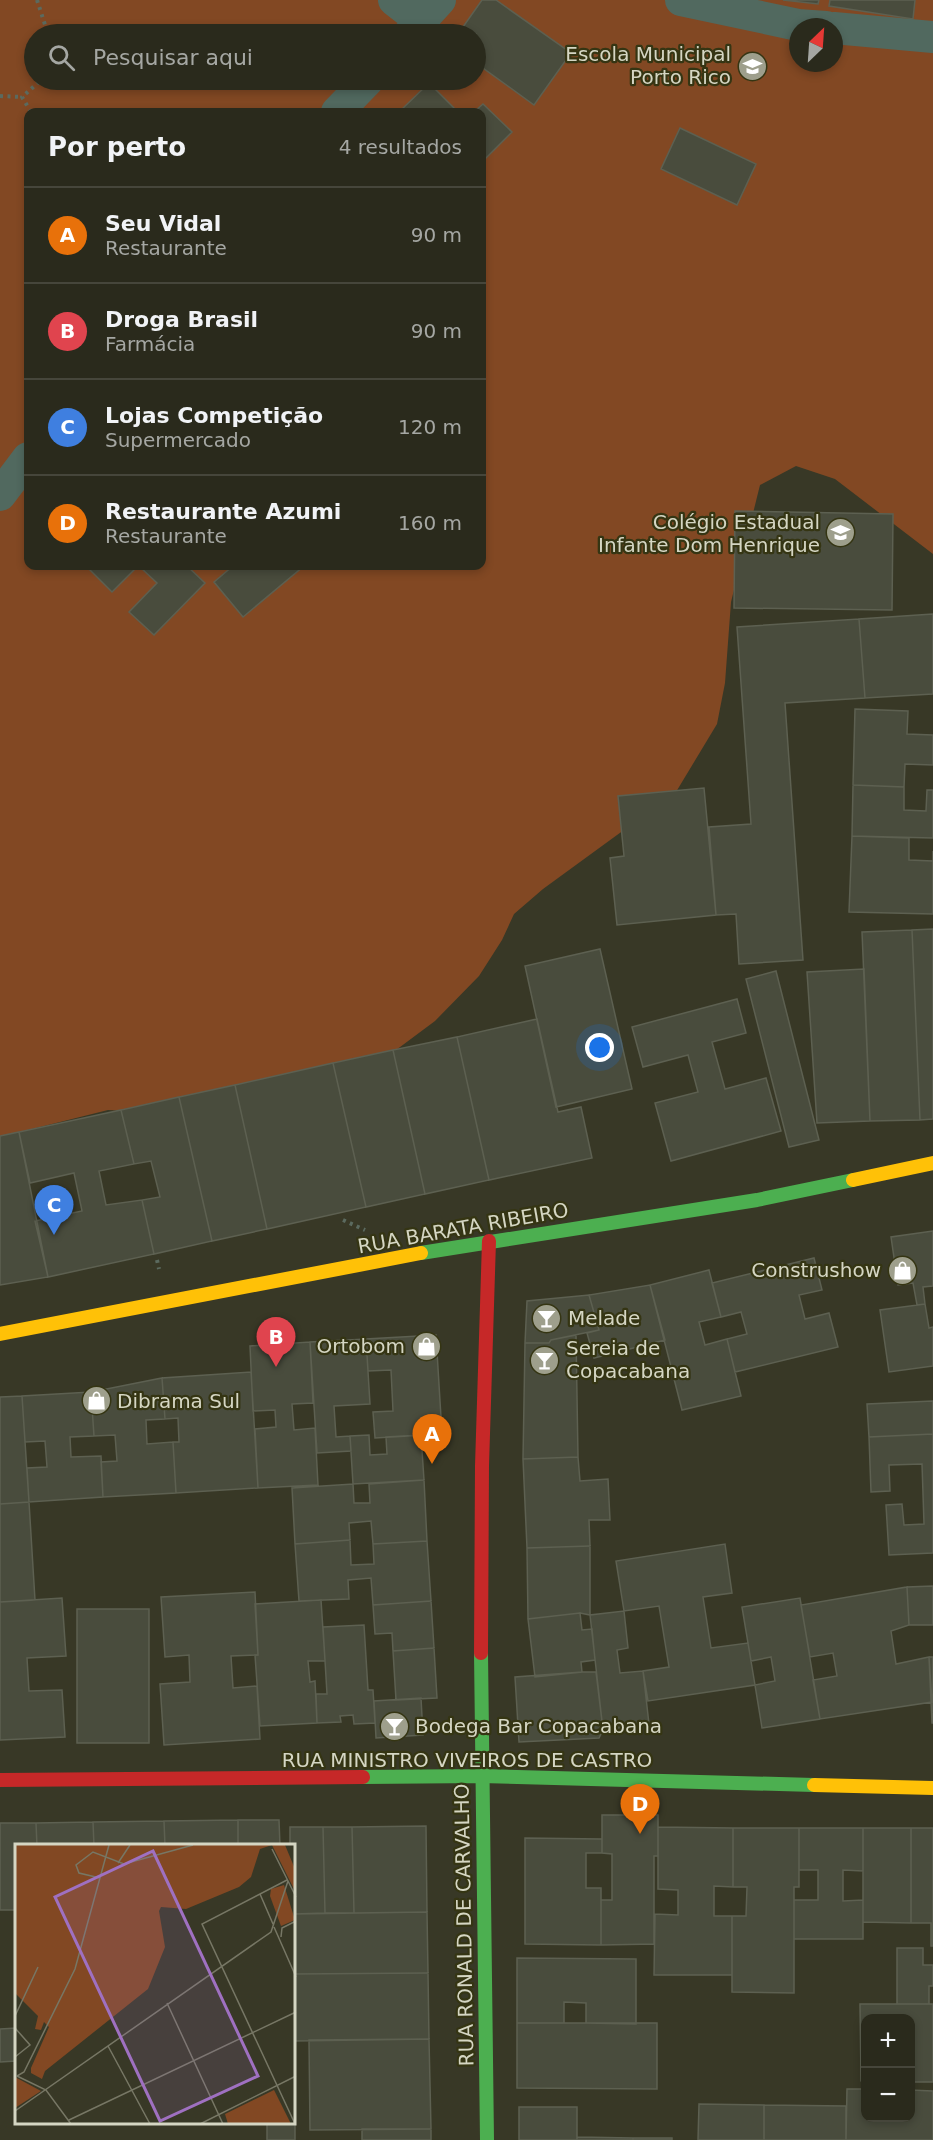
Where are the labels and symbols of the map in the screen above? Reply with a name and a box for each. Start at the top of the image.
north arrow [789,18,843,72]
place label: Escola Municipal Porto Rico [565,42,731,89]
school or university icon: Escola Municipal Porto Rico [736,50,768,82]
place label: Colégio Estadual Infante Dom Henrique [598,510,820,557]
school or university icon: Colégio Estadual Infante Dom Henrique [825,517,857,549]
your location [585,1033,614,1062]
pin: C [34,1186,74,1235]
street label: RUA BARATA RIBEIRO [356,1198,570,1258]
shop icon: Construshow [886,1254,918,1286]
place label: Construshow [751,1258,881,1282]
bar icon: Melade [531,1302,563,1334]
place label: Melade [568,1306,640,1330]
pin: B [256,1318,296,1367]
shop icon: Ortobom [410,1330,442,1362]
place label: Ortobom [317,1334,405,1358]
place label: Sereia de Copacabana [566,1336,690,1383]
bar icon: Sereia de Copacabana [529,1344,561,1376]
shop icon: Dibrama Sul [80,1385,112,1417]
place label: Dibrama Sul [117,1389,240,1413]
pin: A [412,1414,452,1464]
bar icon: Bodega Bar Copacabana [378,1710,410,1742]
place label: Bodega Bar Copacabana [415,1714,662,1738]
street label: RUA MINISTRO VIVEIROS DE CASTRO [282,1748,652,1772]
street label: RUA RONALD DE CARVALHO [450,1784,478,2066]
pin: D [620,1784,660,1834]
inset map [15,1844,296,2125]

